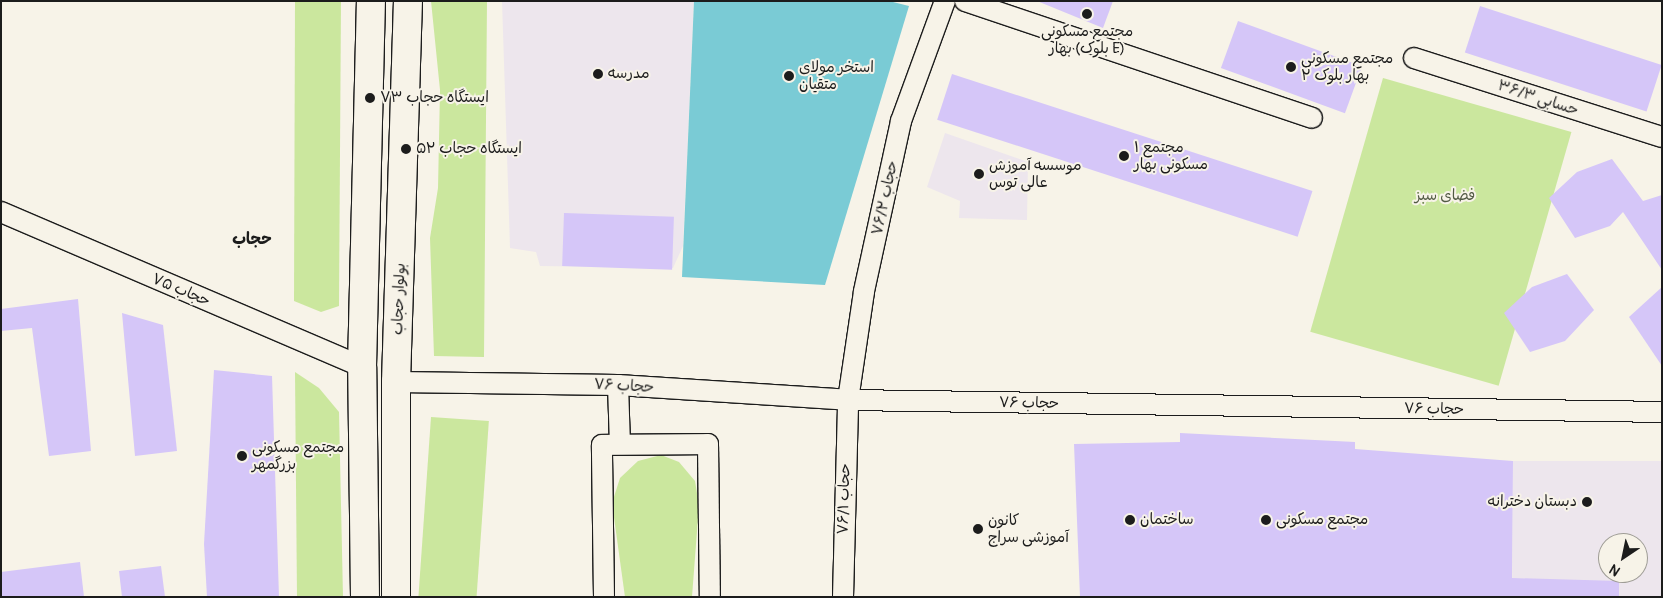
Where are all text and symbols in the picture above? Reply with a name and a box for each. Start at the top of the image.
marker: مجتمع مسکونی بهار (بلوک E) [1081,8,1093,20]
place label: مجتمع مسکونی بهار (بلوک E) [1041,22,1133,57]
place label: مجتمع مسکونی بهار بلوک ۲ [1301,49,1393,84]
place label: استخر مولای متقیان [799,58,874,93]
marker: مجتمع مسکونی بهار بلوک ۲ [1285,61,1297,73]
place label: مدرسه [608,65,649,83]
marker: مدرسه [592,68,604,80]
marker: استخر مولای متقیان [783,70,795,82]
street label: حسابی ۳۶/۳ [1495,76,1581,120]
place label: ایستگاه حجاب ۷۳ [380,89,489,107]
marker: ایستگاه حجاب ۷۳ [364,92,376,104]
place label: ۱ مجتمع مسکونی بهار [1134,138,1208,173]
place label: ایستگاه حجاب ۵۲ [416,140,522,158]
marker: ایستگاه حجاب ۵۲ [400,143,412,155]
marker: ۱ مجتمع مسکونی بهار [1118,150,1130,162]
place label: موسسه آموزش عالی توس [989,156,1082,191]
street label: حجاب ۷۶/۲ [868,159,902,237]
marker: موسسه آموزش عالی توس [973,168,985,180]
park label: فضای سبز [1415,187,1475,205]
district label: حجاب [232,229,272,249]
street label: بولوار حجاب [389,263,409,335]
street label: حجاب ۷۵ [149,270,213,310]
street label: حجاب ۷۶ [593,375,655,397]
street label: حجاب ۷۶ [999,393,1059,413]
street label: حجاب ۷۶ [1404,399,1464,419]
place label: مجتمع مسکونی بزرگمهر [252,438,344,473]
marker: مجتمع مسکونی بزرگمهر [236,450,248,462]
street label: حجاب ۷۶/۱ [834,463,854,535]
place label: دبستان دخترانه [1487,493,1577,511]
marker: دبستان دخترانه [1581,496,1593,508]
place label: کانون آموزشی سراج [988,511,1069,546]
place label: ساختمان [1140,511,1193,529]
place label: مجتمع مسکونی [1276,511,1368,529]
marker: ساختمان [1124,514,1136,526]
marker: مجتمع مسکونی [1260,514,1272,526]
marker: کانون آموزشی سراج [972,523,984,535]
north arrow [1598,533,1648,583]
text: N [1606,560,1624,580]

